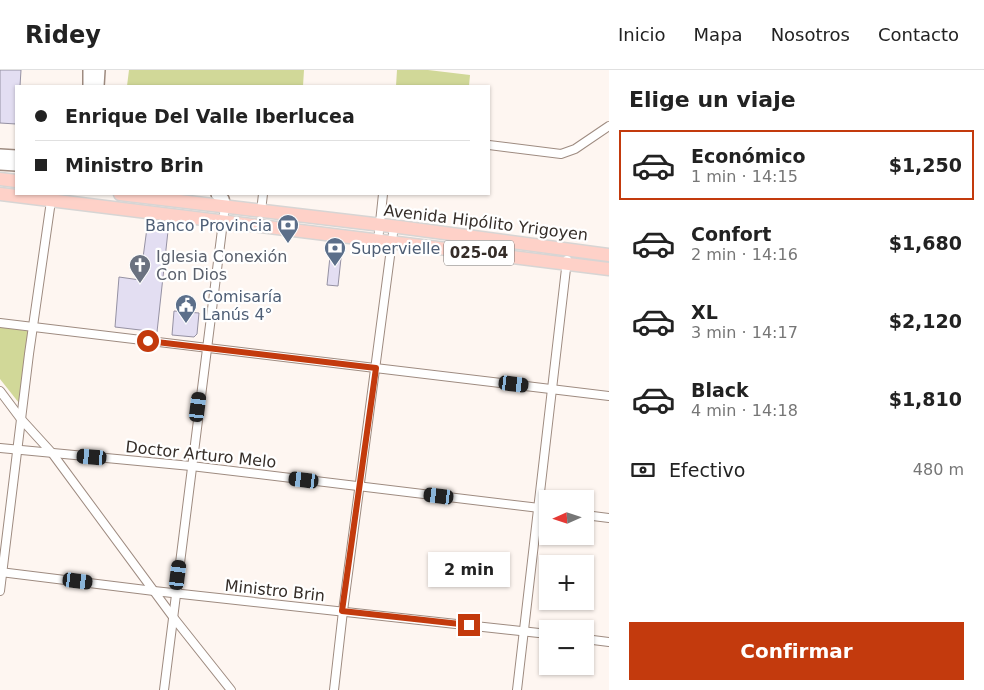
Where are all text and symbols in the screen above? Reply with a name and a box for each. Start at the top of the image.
text: Ridey [25,21,101,49]
text: Inicio [618,24,666,45]
text: Mapa [694,24,743,45]
text: Nosotros [771,24,850,45]
text: Contacto [878,24,959,45]
text: Elige un viaje [629,87,796,112]
text: Enrique Del Valle Iberlucea [65,105,355,127]
icon: car [631,143,676,188]
text: Económico [691,145,806,167]
text: Ministro Brin [65,154,204,176]
text: $1,250 [889,154,962,176]
text: 1 min · 14:15 [691,167,798,186]
street label: Avenida Hipólito Yrigoyen [383,201,589,244]
bank icon: Banco Provincia [276,213,300,244]
place label: Banco Provincia [145,216,272,235]
icon: car [631,221,676,266]
text: Confort [691,223,771,245]
text: $1,680 [889,232,962,254]
bank icon: Supervielle [323,236,347,267]
place label: Supervielle [351,239,440,258]
road number: 025-04 [444,240,514,266]
text: 2 min · 14:16 [691,245,798,264]
place label: Iglesia Conexión Con Dios [156,247,287,284]
church icon: Iglesia Conexión Con Dios [128,253,152,284]
place label: Comisaría Lanús 4° [202,287,282,324]
public building icon: Comisaría Lanús 4° [174,293,198,324]
icon: car [631,299,676,344]
text: XL [691,301,718,323]
text: $2,120 [889,310,962,332]
text: 3 min · 14:17 [691,323,798,342]
route start [137,330,159,352]
car [498,375,529,393]
icon: car [631,377,676,422]
text: Black [691,379,749,401]
text: $1,810 [889,388,962,410]
car [188,391,207,423]
text: 4 min · 14:18 [691,401,798,420]
street label: Doctor Arturo Melo [125,437,277,472]
car [76,448,107,466]
icon: cash [629,456,657,484]
text: Efectivo [669,459,745,481]
text: 480 m [913,460,964,479]
car [288,471,319,489]
car [423,487,454,505]
north arrow [539,490,594,545]
map controls [539,490,594,675]
callout: 2 min [428,552,510,588]
button: + [539,555,594,610]
car [168,559,187,591]
text: 2 min [444,560,494,579]
car [62,572,93,590]
street label: Ministro Brin [224,576,326,605]
route end [458,614,480,636]
button: − [539,620,594,675]
button: Confirmar [629,622,964,680]

